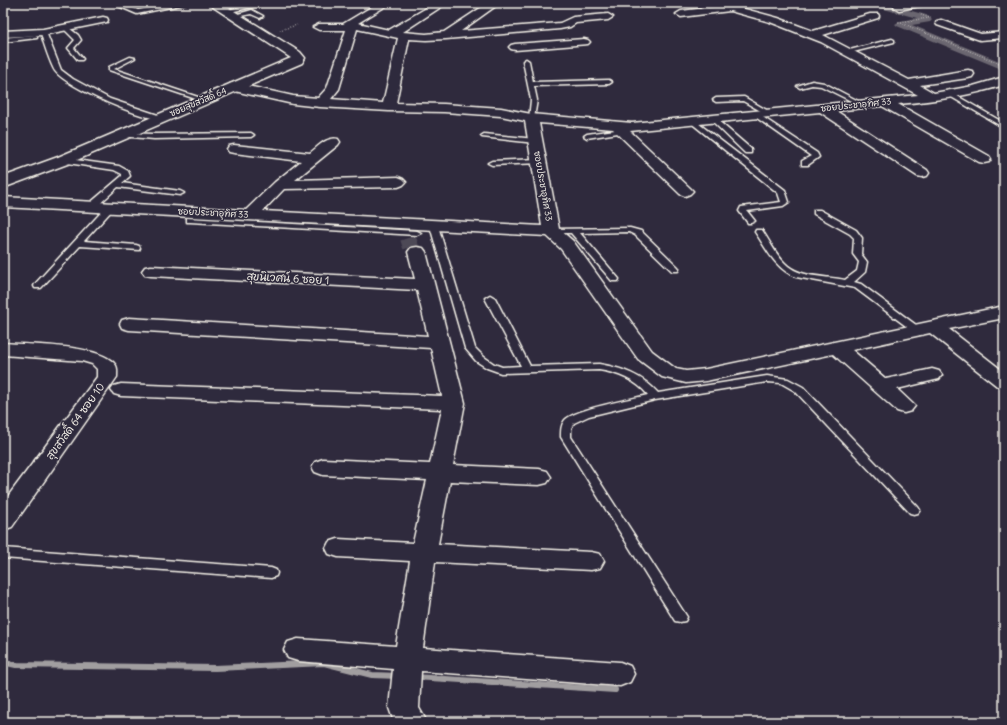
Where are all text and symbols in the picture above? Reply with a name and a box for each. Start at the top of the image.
street label: ซอยสุขสวัสดิ์ 64 [167,83,229,120]
street label: ซอยประชาอุทิศ 33 [820,95,892,116]
street label: ซอยประชาอุทิศ 33 [530,150,555,222]
street label: ซอยประชาอุทิศ 33 [177,205,249,222]
street label: สุขนิเวศน์ 6 ซอย 1 [246,268,330,289]
street label: สุขสวัสดิ์ 64 ซอย 10 [39,377,109,463]

